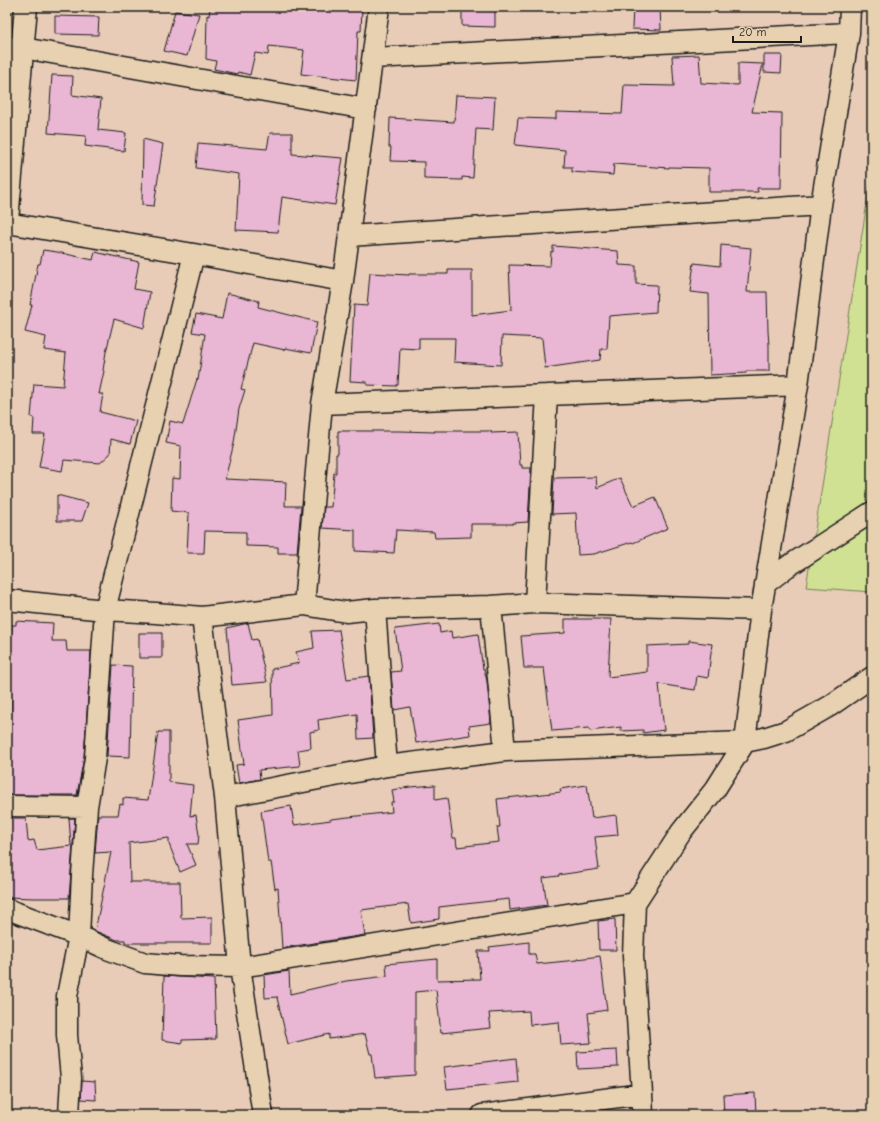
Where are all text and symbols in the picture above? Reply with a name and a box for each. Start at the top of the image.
scale bar [733,18,801,44]
text: 20 m [739,25,767,39]

